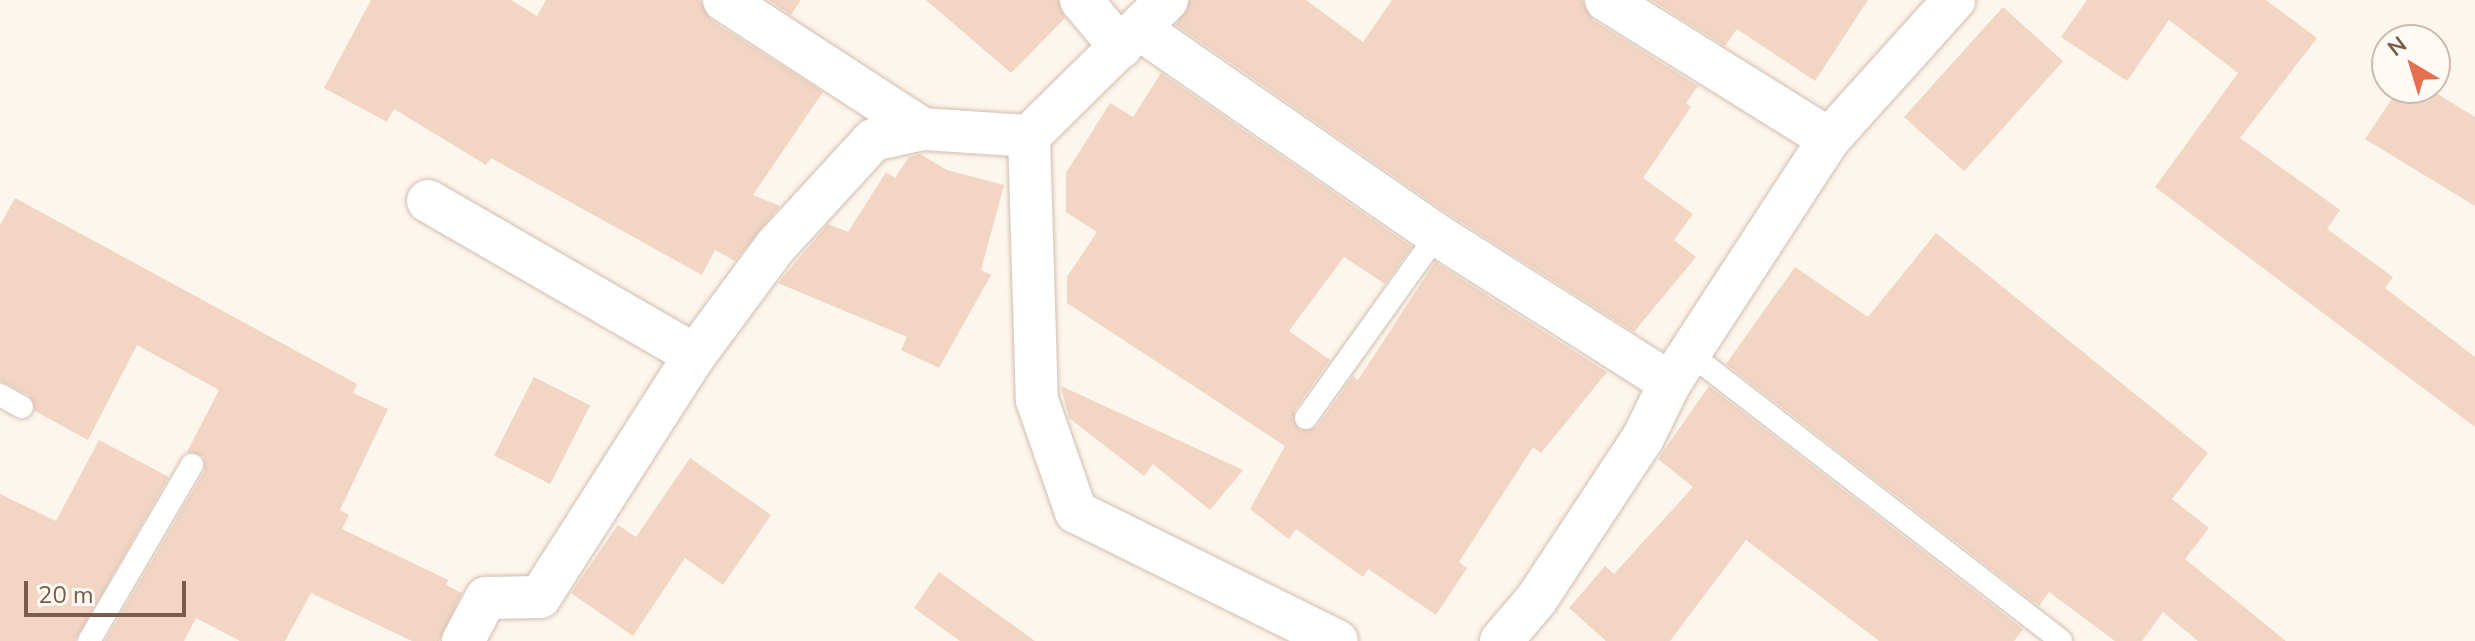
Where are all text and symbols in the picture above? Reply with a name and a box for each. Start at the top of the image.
north arrow [2371,24,2451,104]
text: N [2382,30,2413,64]
scale bar [28,565,190,615]
text: 20 m [38,579,94,611]

